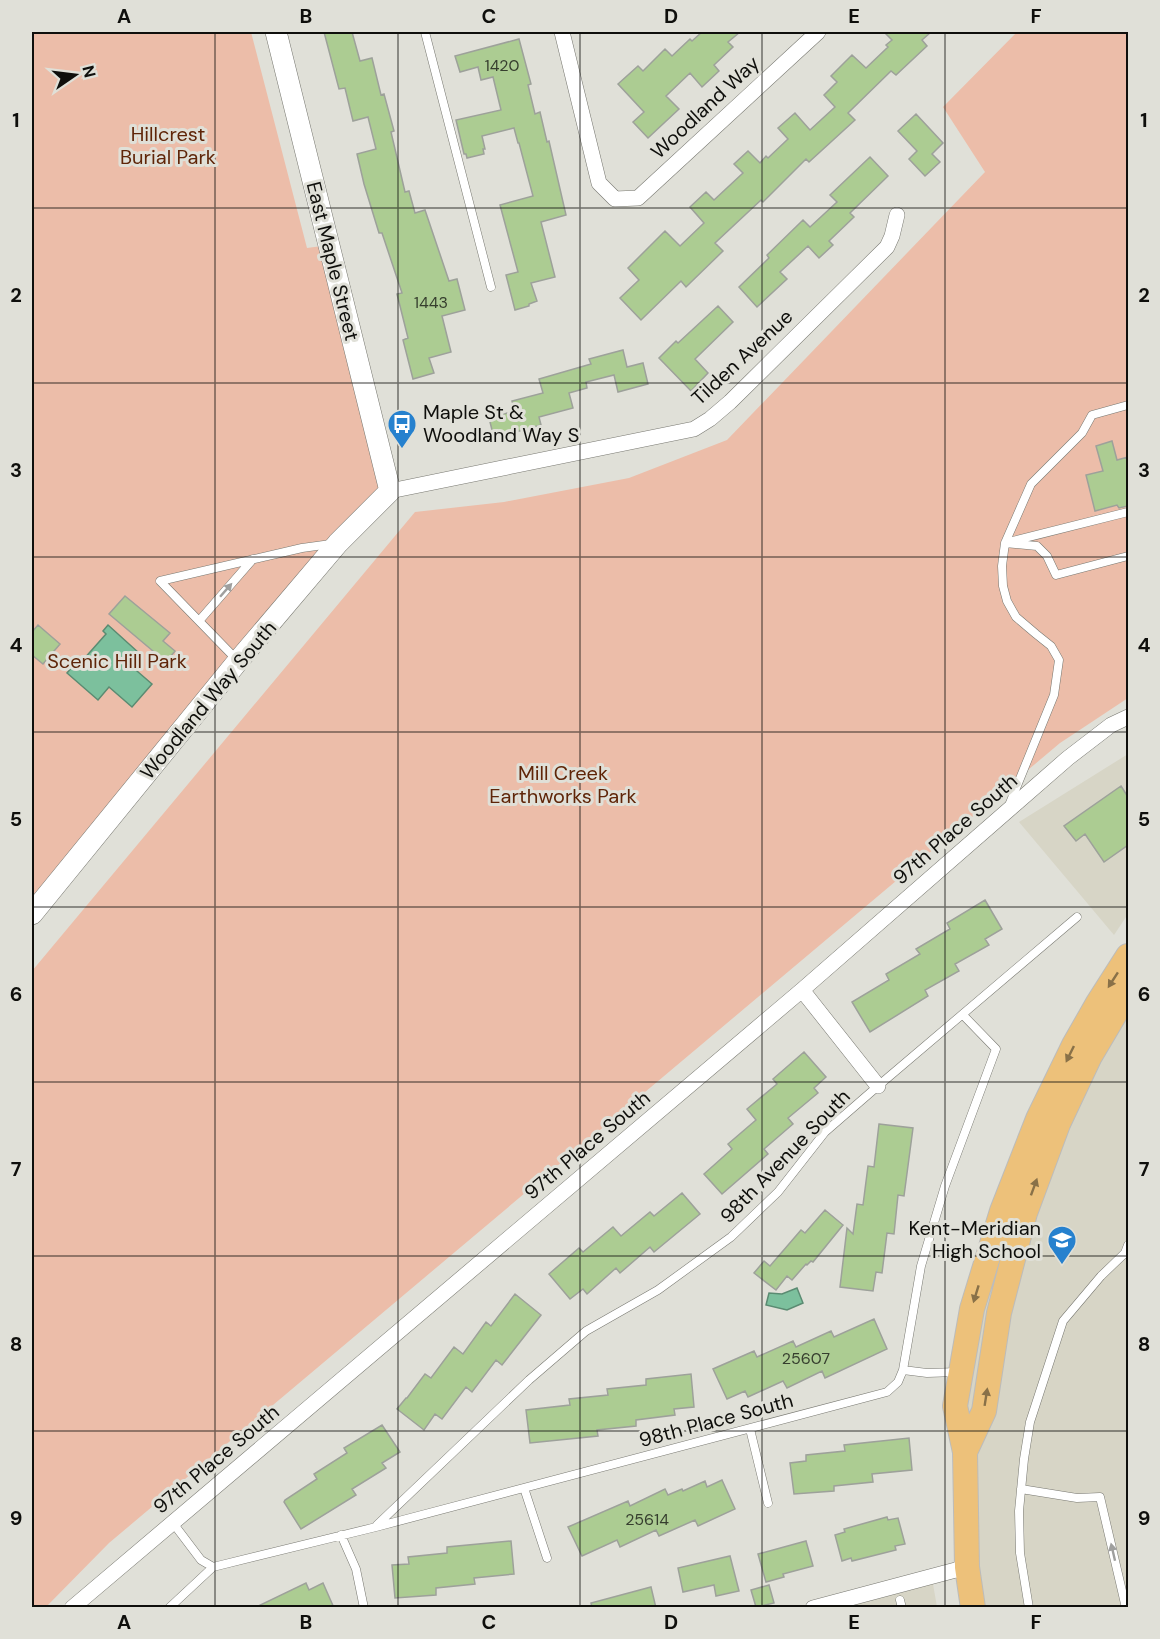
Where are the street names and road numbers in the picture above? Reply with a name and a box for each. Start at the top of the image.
street label: Woodland Way [645,50,765,164]
street label: East Maple Street [301,179,365,343]
street label: Tilden Avenue [686,303,798,411]
street label: Woodland Way South [134,615,282,785]
street label: 97th Place South [887,768,1023,890]
street label: 98th Avenue South [714,1083,856,1229]
street label: 97th Place South [519,1085,655,1205]
street label: 98th Place South [636,1387,796,1453]
street label: 97th Place South [148,1399,284,1519]

